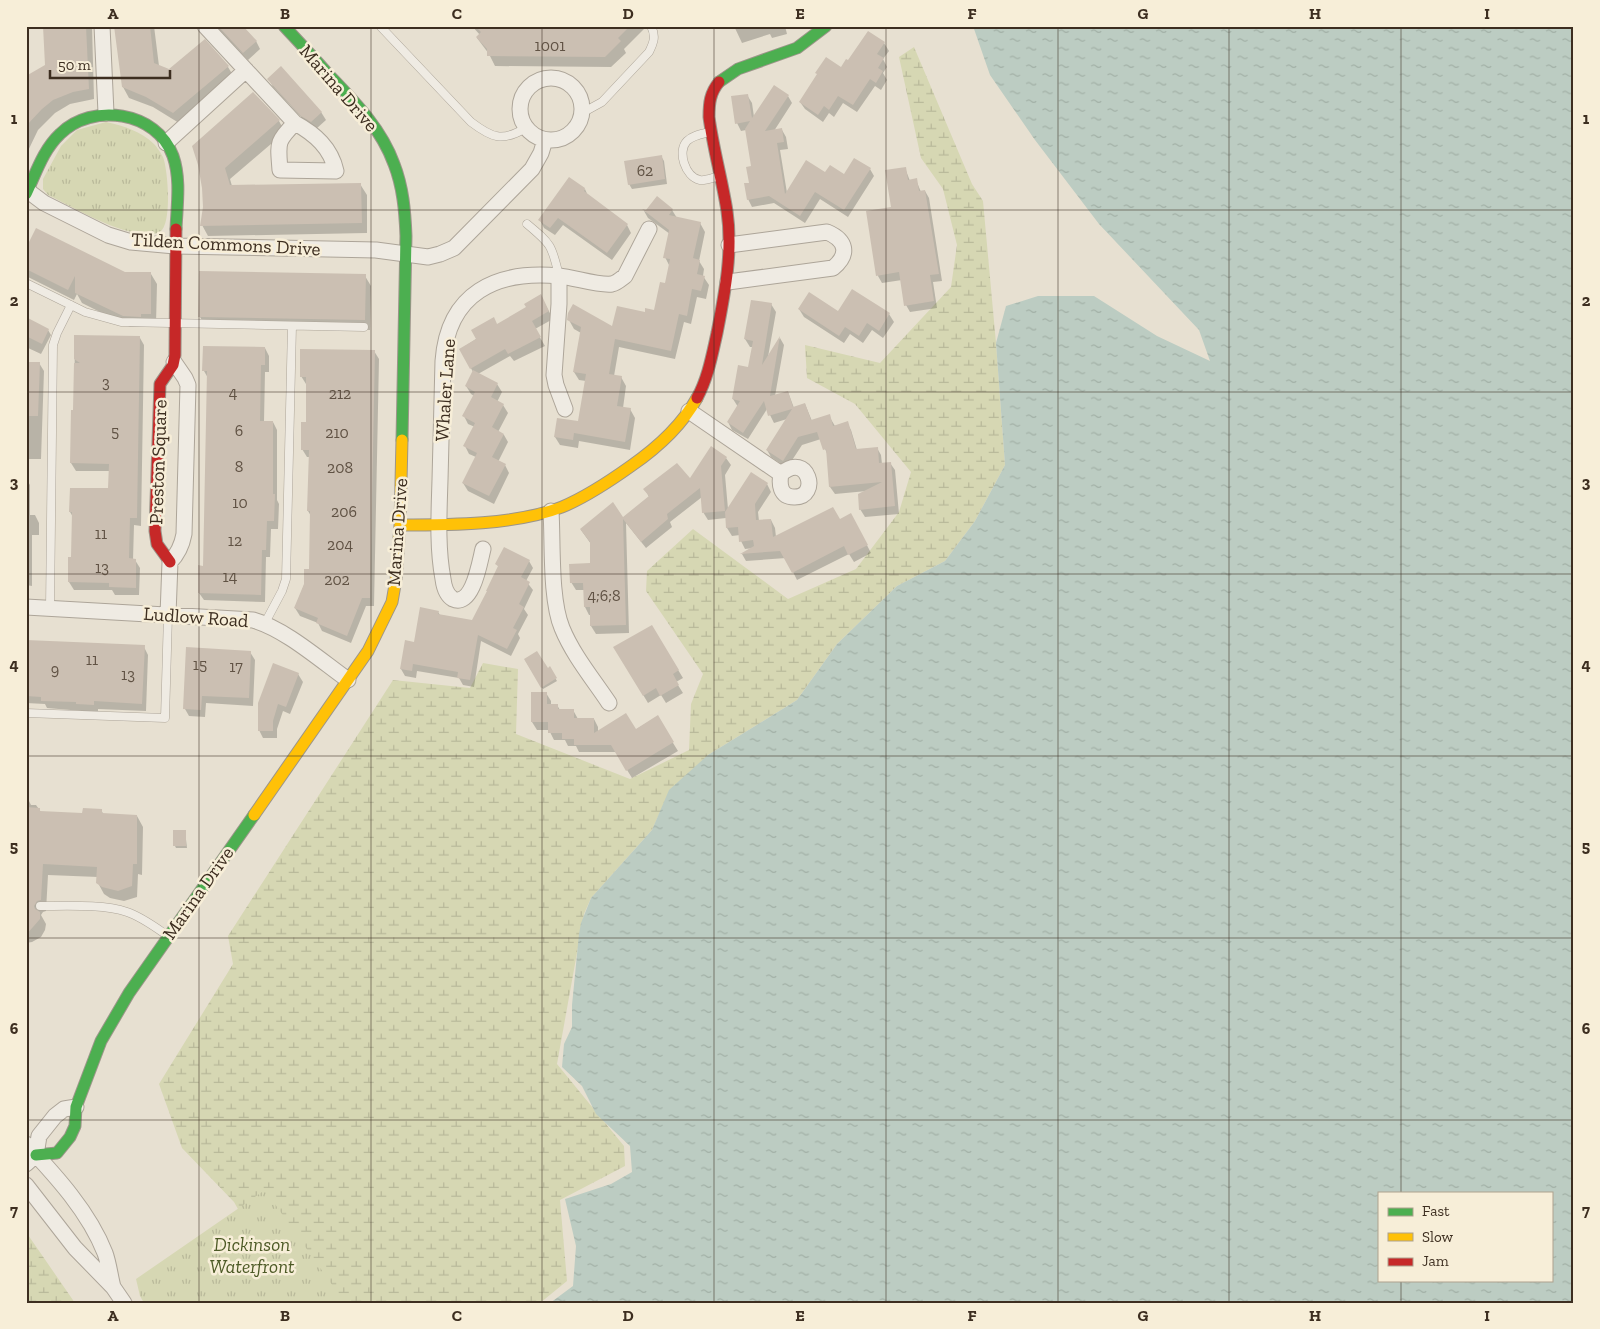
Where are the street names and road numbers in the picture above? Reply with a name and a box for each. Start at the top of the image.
street label: Marina Drive [295,40,383,136]
street label: Tilden Commons Drive [131,228,321,260]
street label: Whaler Lane [430,338,460,442]
street label: Preston Square [144,399,172,525]
street label: Marina Drive [382,477,412,587]
street label: Ludlow Road [143,602,250,632]
street label: Marina Drive [158,842,238,944]

